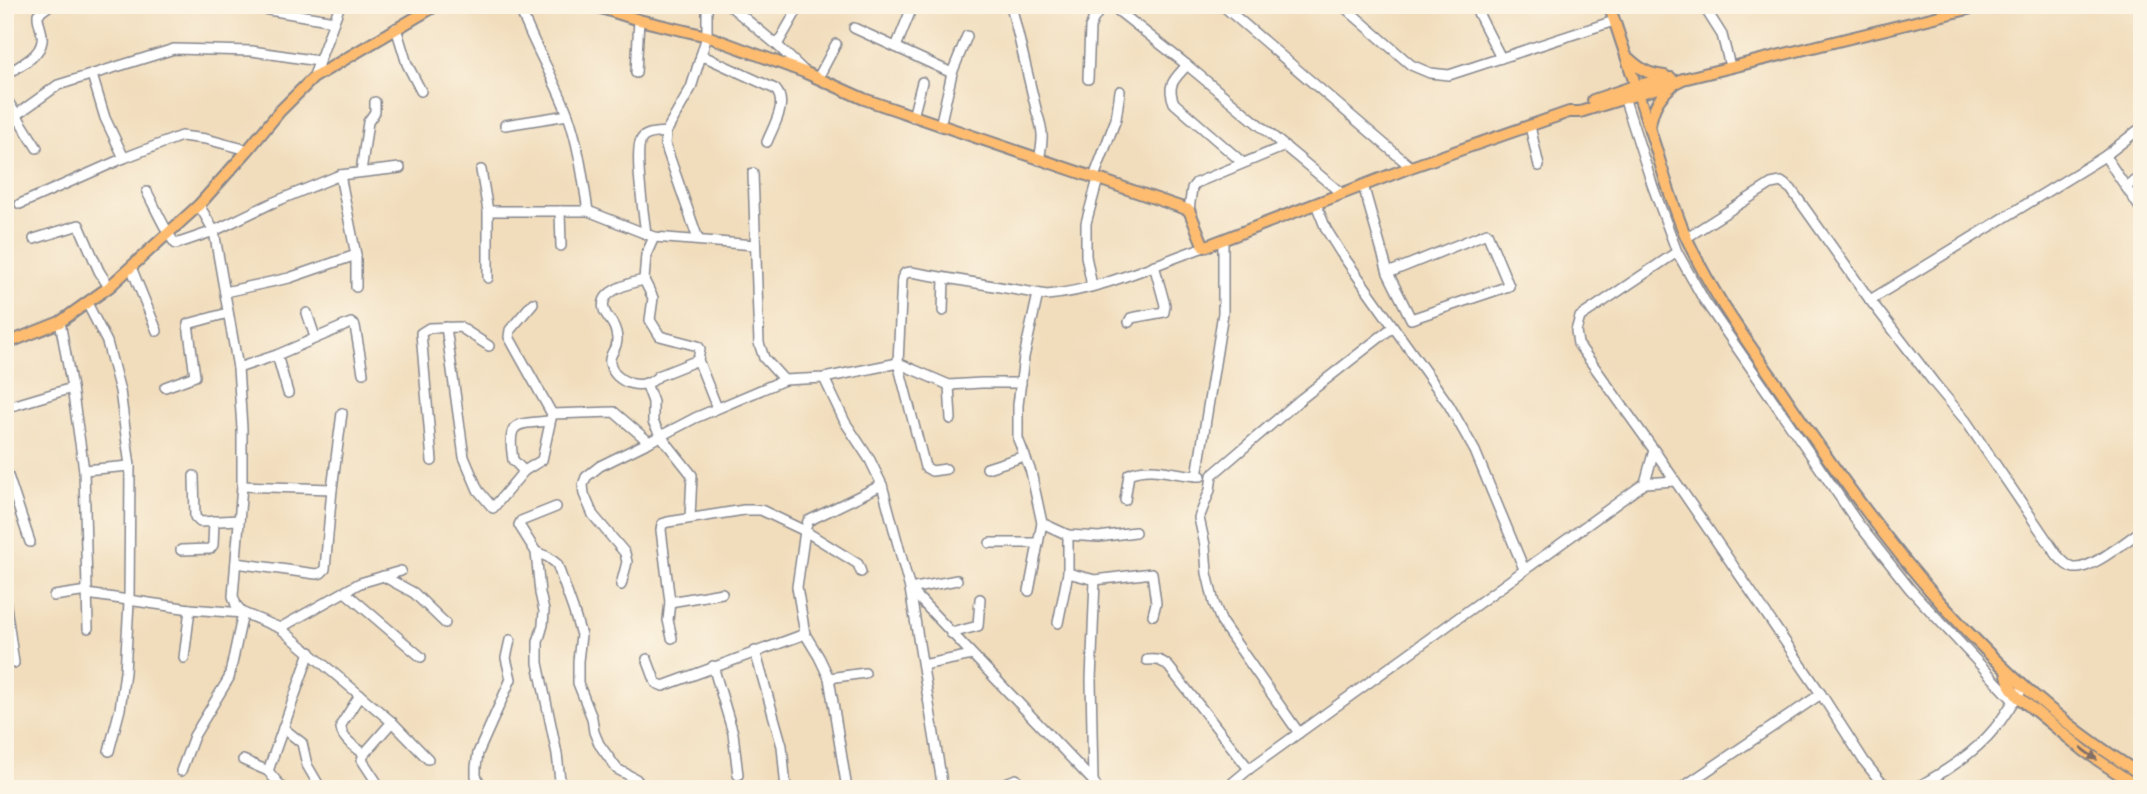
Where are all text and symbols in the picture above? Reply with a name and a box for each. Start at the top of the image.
one-way arrow [2080,747,2099,761]

